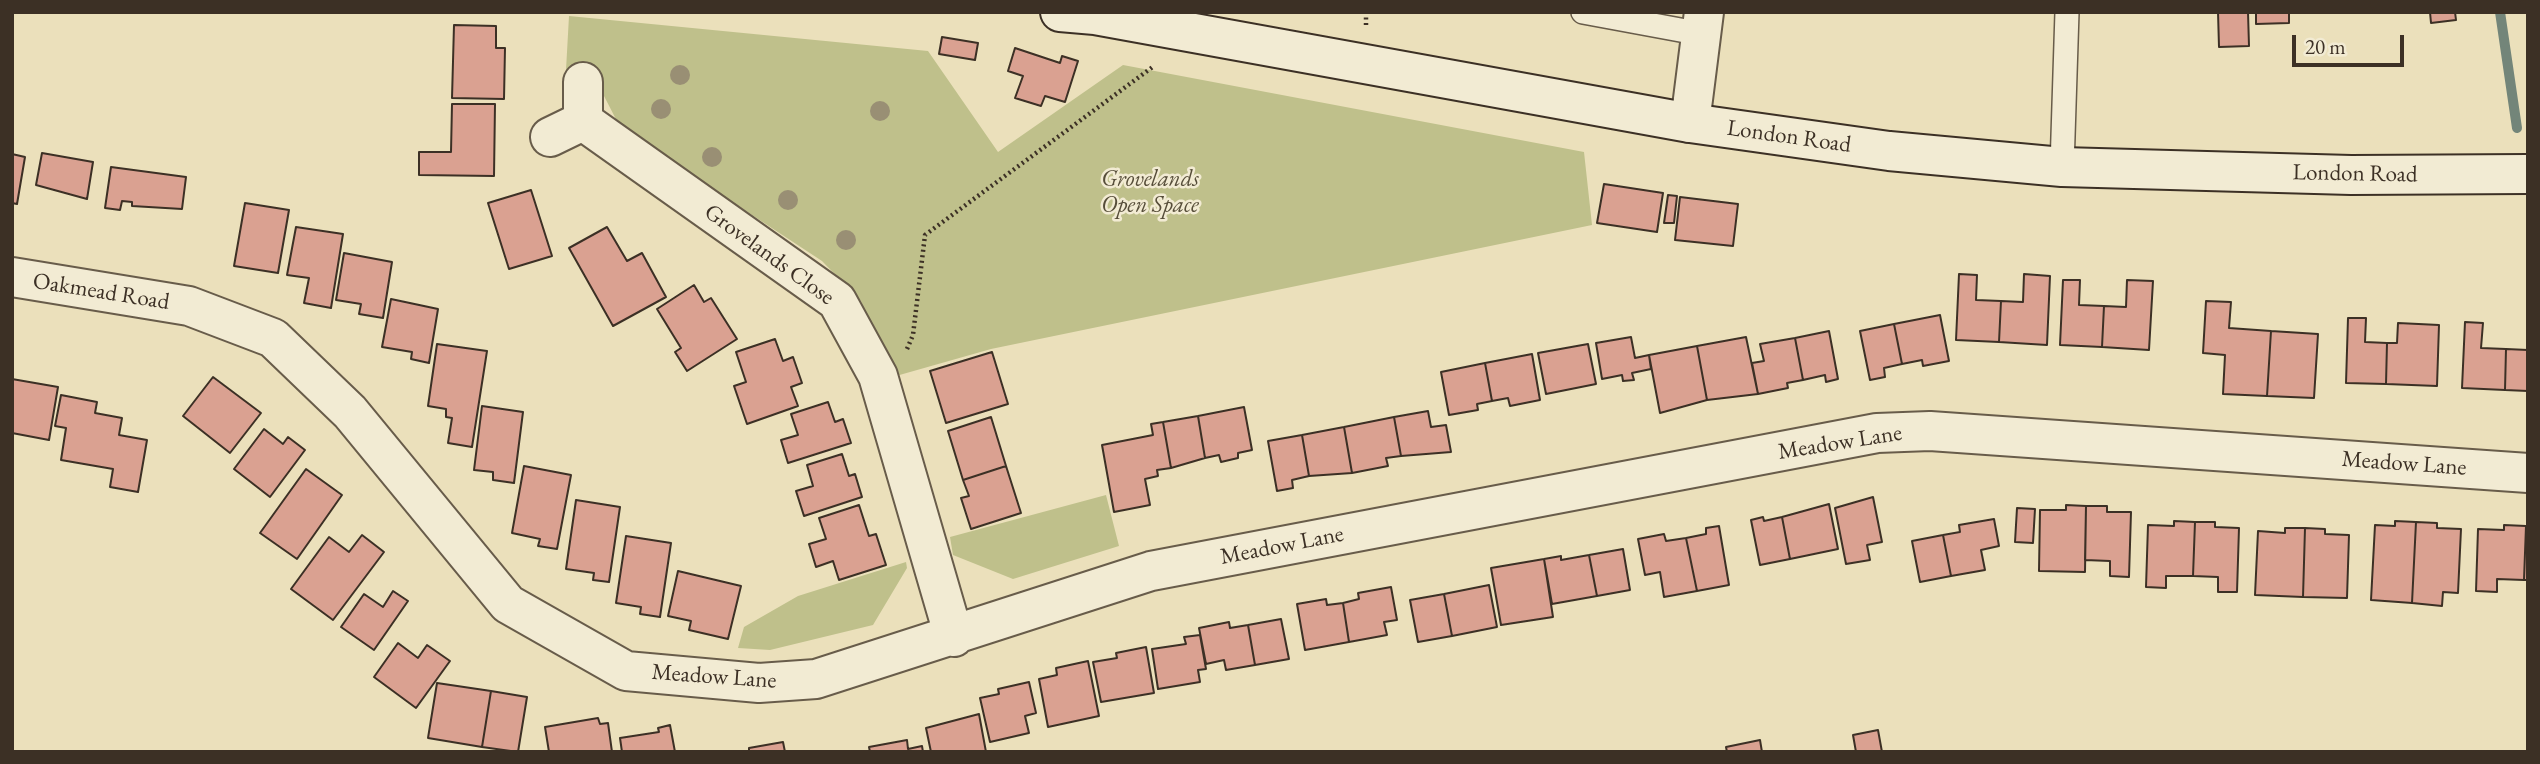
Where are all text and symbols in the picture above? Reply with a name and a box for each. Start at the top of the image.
scale bar [2295,21,2407,65]
text: 20 m [2305,33,2346,60]
street label: London Road [1725,115,1853,159]
street label: London Road [2292,159,2418,189]
park label: Grovelands Open Space [1101,166,1199,220]
street label: Grovelands Close [699,199,839,311]
street label: Oakmead Road [31,268,171,316]
street label: Meadow Lane [1776,420,1904,466]
street label: Meadow Lane [2341,446,2467,482]
street label: Meadow Lane [1218,521,1346,571]
street label: Meadow Lane [651,659,777,695]

